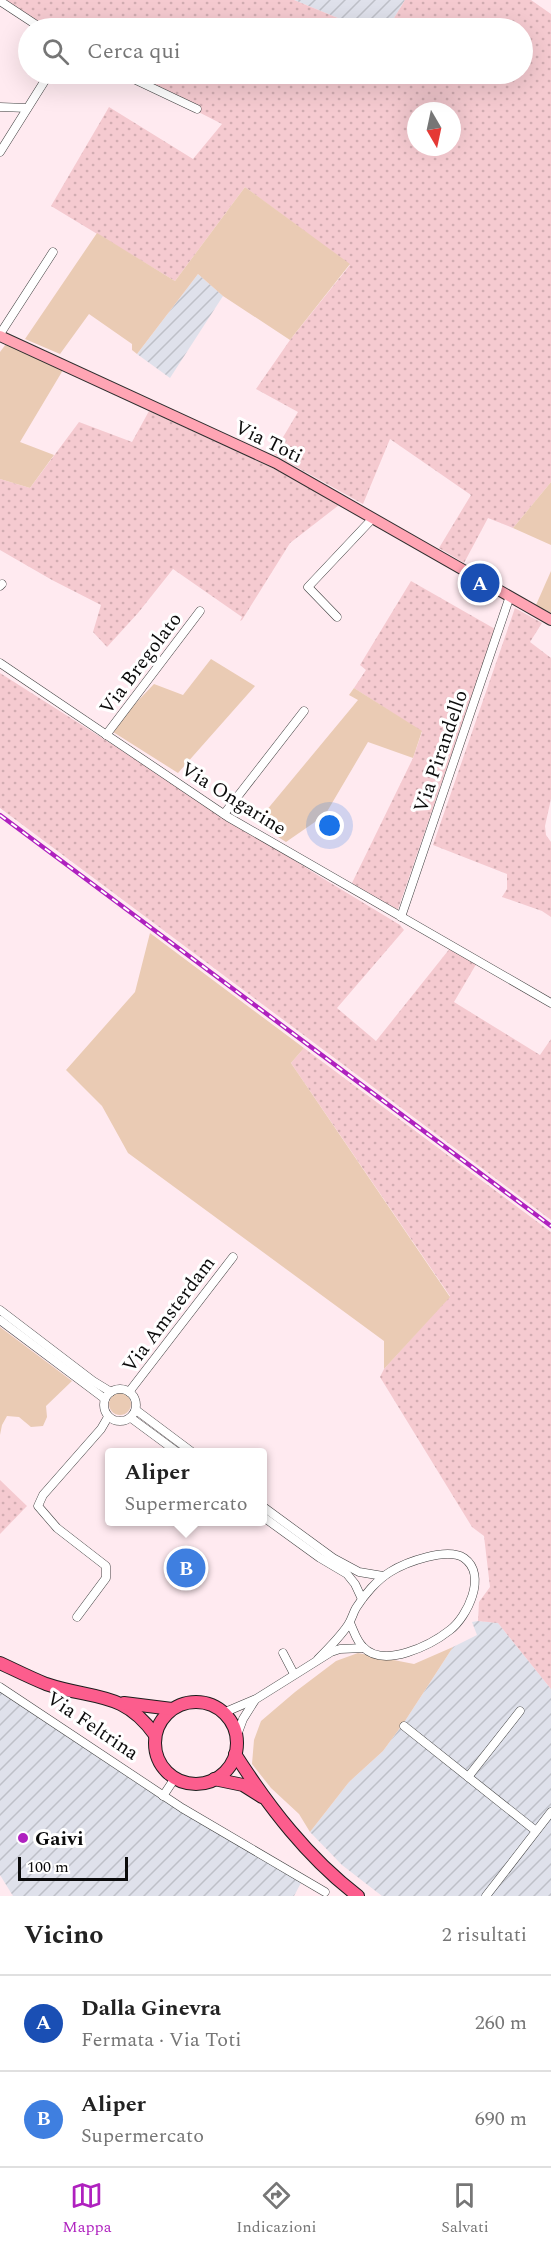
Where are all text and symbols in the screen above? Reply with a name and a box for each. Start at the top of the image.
search box [18,18,533,84]
icon: search [39,35,72,68]
text: Cerca qui [87,35,181,68]
north arrow [407,102,461,156]
street label: Via Toti [229,413,308,471]
pin: A [460,560,500,606]
street label: Via Bregolato [92,606,189,721]
street label: Via Pirandello [406,686,476,817]
street label: Via Ongarine [175,754,292,843]
your location [315,811,344,840]
street label: Via Amsterdam [115,1250,223,1379]
popup [105,1448,267,1526]
text: Aliper [125,1456,189,1489]
text: Supermercato [125,1489,247,1519]
pin: B [166,1546,206,1590]
street label: Via Feltrina [40,1684,145,1768]
place label: Gaivi [35,1824,84,1854]
marker: Gaivi [16,1831,30,1845]
scale bar [18,1854,128,1882]
text: 100 m [27,1855,69,1879]
text: Vicino [24,1915,104,1955]
text: 2 risultati [442,1920,527,1950]
text: Dalla Ginevra [81,1992,221,2025]
text: A [36,2008,51,2038]
text: 260 m [475,2008,527,2038]
text: Fermata · Via Toti [81,2025,242,2055]
text: Aliper [81,2088,146,2121]
text: B [36,2104,51,2134]
text: 690 m [475,2104,527,2134]
text: Supermercato [81,2121,204,2151]
tab: Mappa [62,2179,112,2239]
tab: Indicazioni [236,2179,317,2239]
tab: Salvati [441,2179,489,2239]

